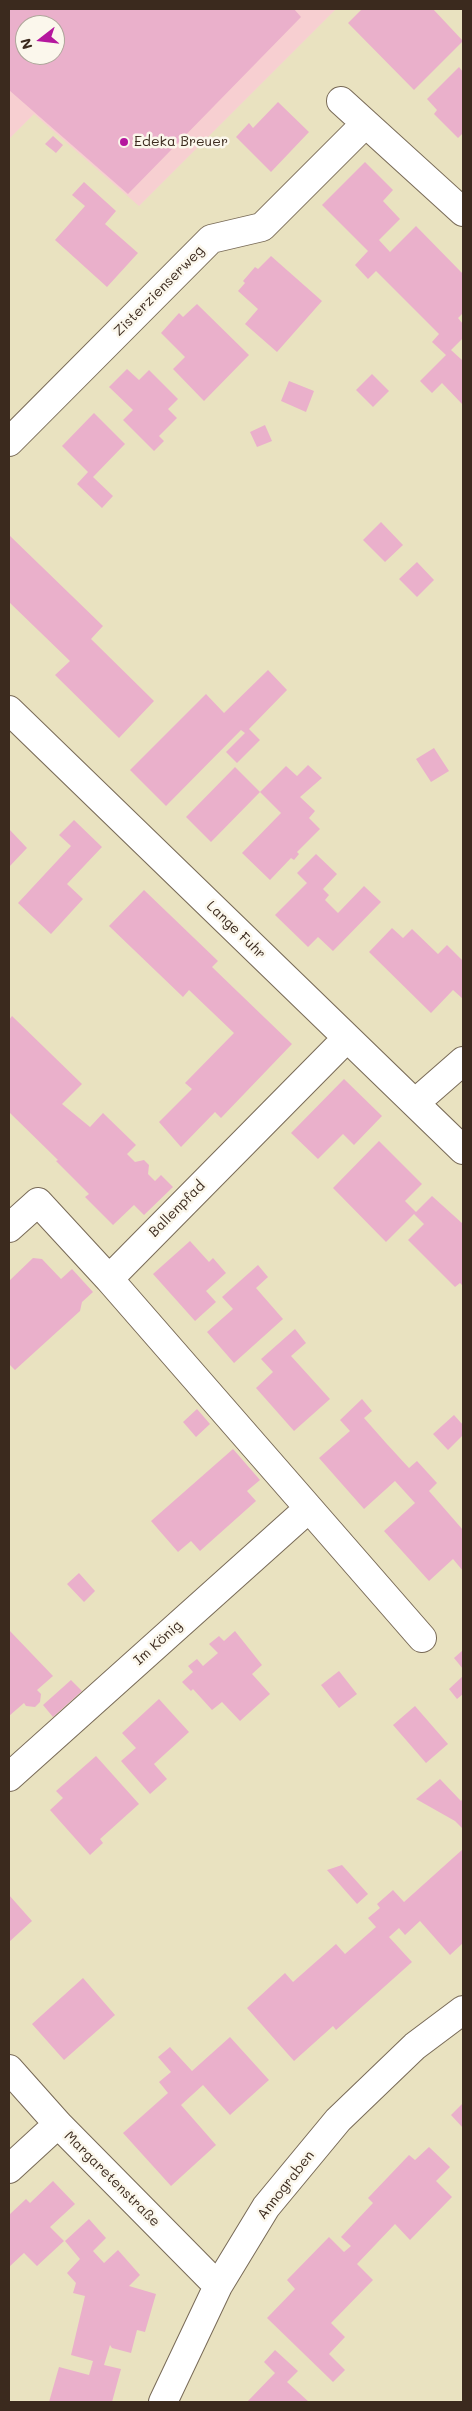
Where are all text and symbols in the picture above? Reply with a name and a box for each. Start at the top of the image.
north arrow [15,15,65,65]
text: N [15,36,37,52]
place label: Edeka Breuer [134,134,228,150]
marker: Edeka Breuer [118,136,130,148]
street label: Zisterzienserweg [110,242,208,340]
street label: Lange Fuhr [203,898,269,962]
street label: Ballenpfad [145,1177,209,1241]
street label: Im König [131,1617,185,1669]
street label: Margaretenstraße [61,2128,163,2230]
street label: Annograben [254,2147,318,2223]

